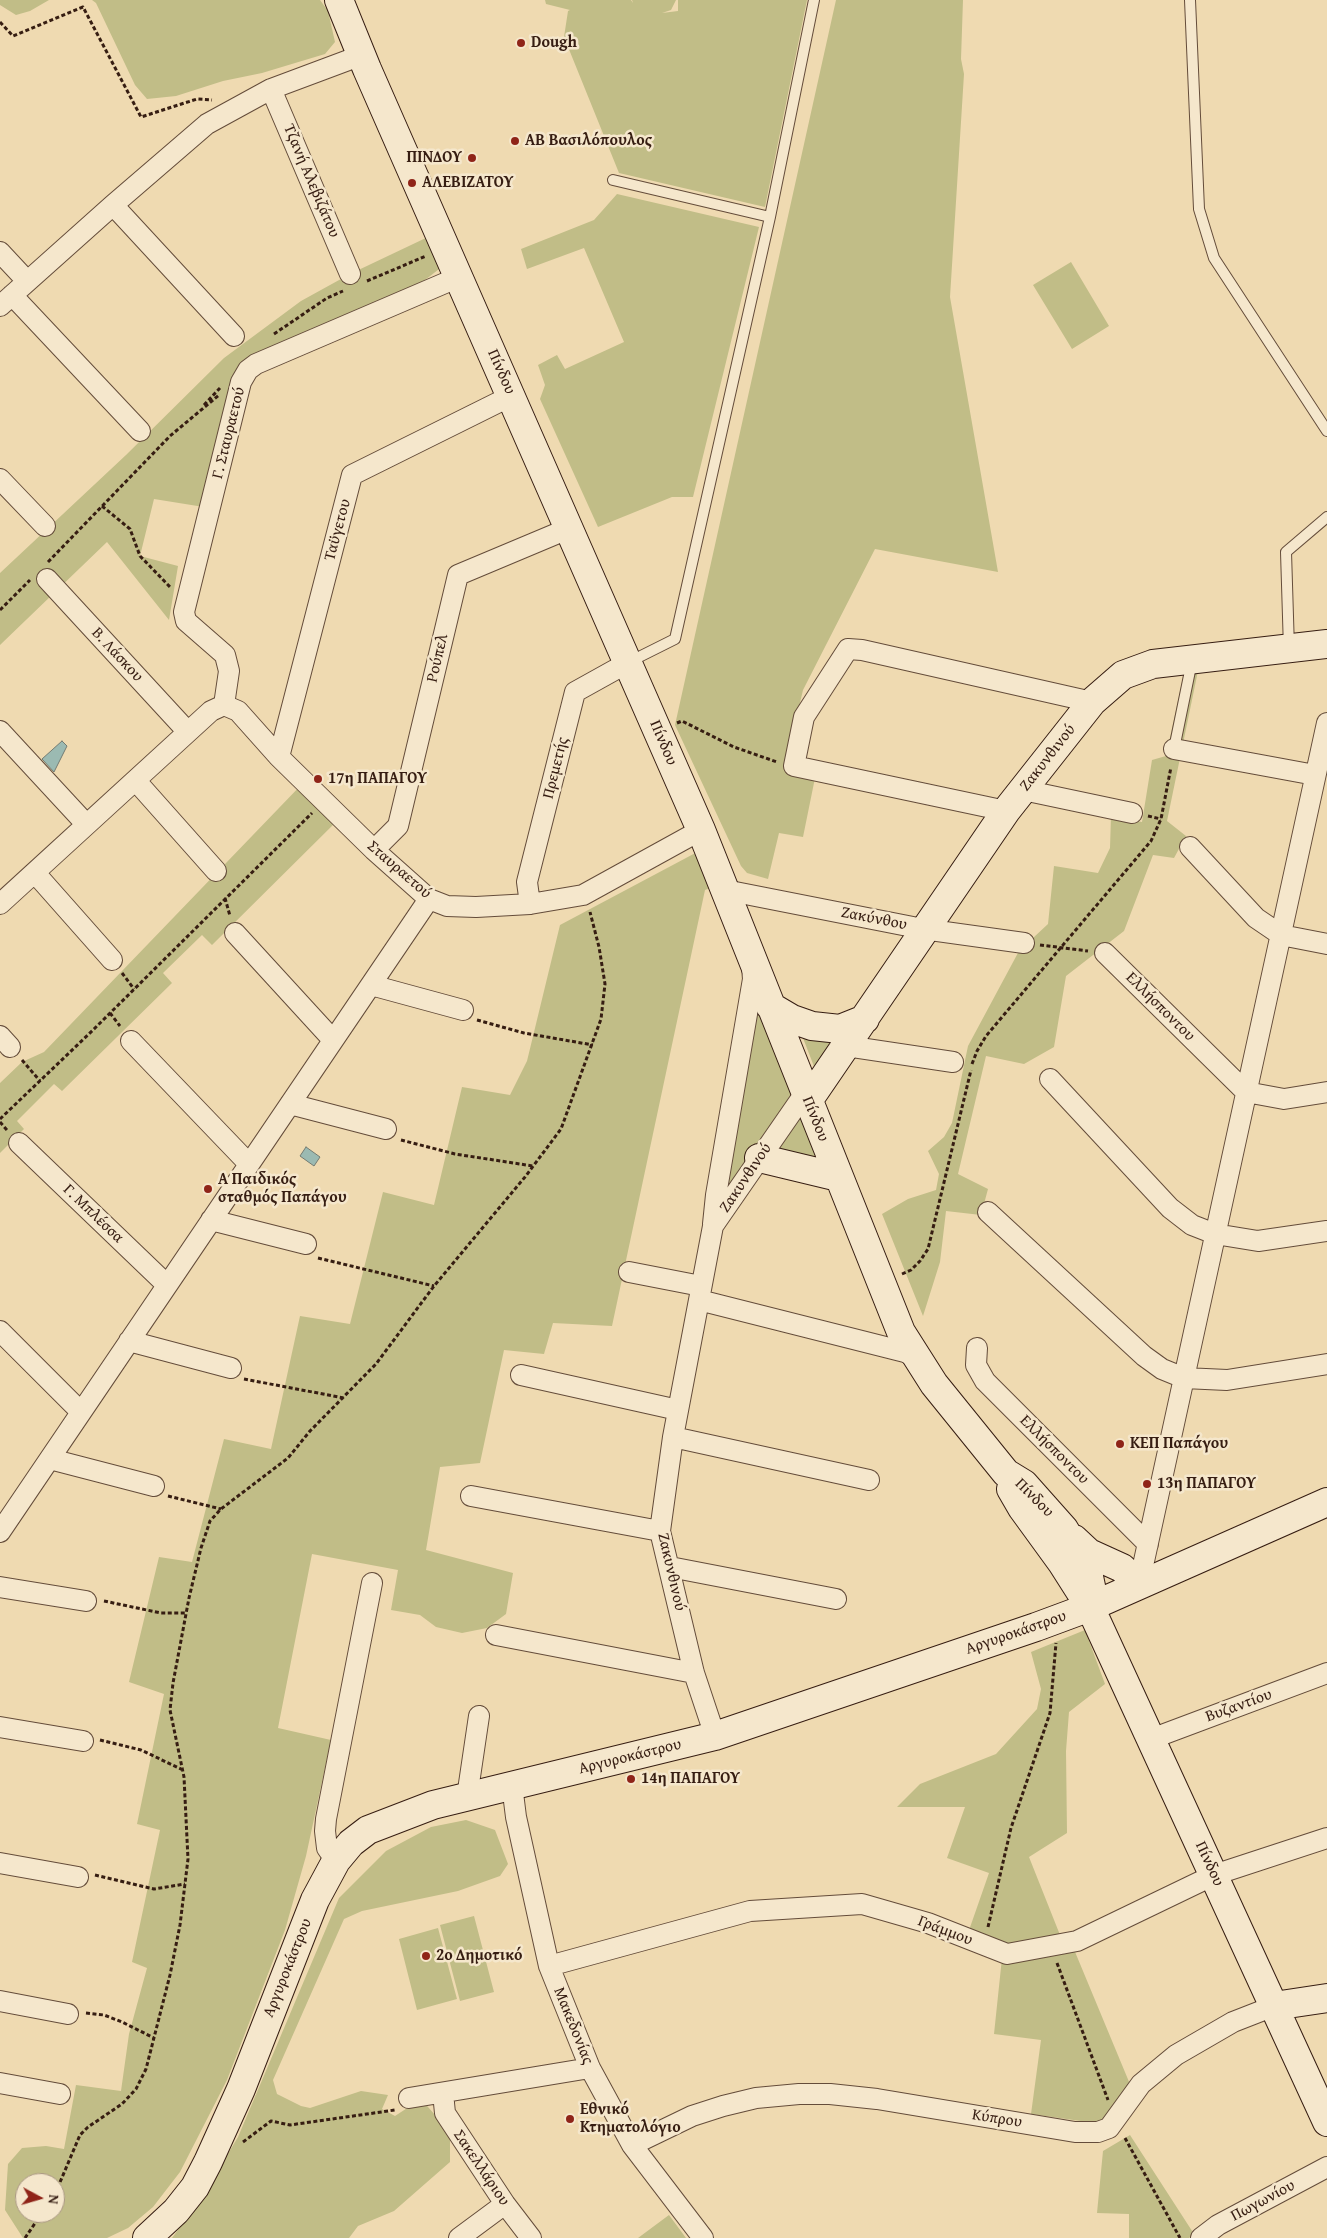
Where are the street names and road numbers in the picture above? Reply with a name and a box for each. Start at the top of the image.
street label: Τζανή Αλεβιζάτου [278,121,344,241]
street label: Πίνδου [483,347,519,397]
street label: Γ. Σταυραετού [208,385,250,481]
street label: Ταϋγετου [321,497,355,563]
street label: Β. Λάσκου [87,624,147,686]
street label: Ρούπελ [423,632,453,684]
street label: Πίνδου [645,718,681,768]
street label: Ζακυνθινού [1016,721,1080,795]
street label: Πρεμετής [539,735,573,801]
street label: Σταυραετού [363,837,435,903]
street label: Ζακύνθου [839,903,909,935]
street label: Ελλήσποντου [1121,968,1199,1046]
street label: Πίνδου [797,1094,833,1144]
street label: Ζακυνθινού [716,1140,776,1216]
street label: Γ. Μπλέσσα [59,1180,127,1248]
street label: Ελλήσποντου [1015,1411,1093,1489]
street label: Πίνδου [1011,1475,1057,1521]
street label: Ζακυνθινού [653,1531,689,1613]
street label: Αργυροκάστρου [963,1607,1069,1659]
street label: Βυζαντίου [1203,1685,1275,1727]
street label: Αργυροκάστρου [577,1735,683,1779]
street label: Πίνδου [1190,1839,1228,1889]
street label: Γράμμου [915,1912,975,1950]
street label: Αργυροκάστρου [259,1916,317,2020]
street label: Μακεδονίας [549,1985,597,2067]
street label: Κύπρου [971,2106,1023,2132]
street label: Σακελλάριου [449,2126,513,2210]
street label: Πωγωνίου [1227,2176,1299,2226]

